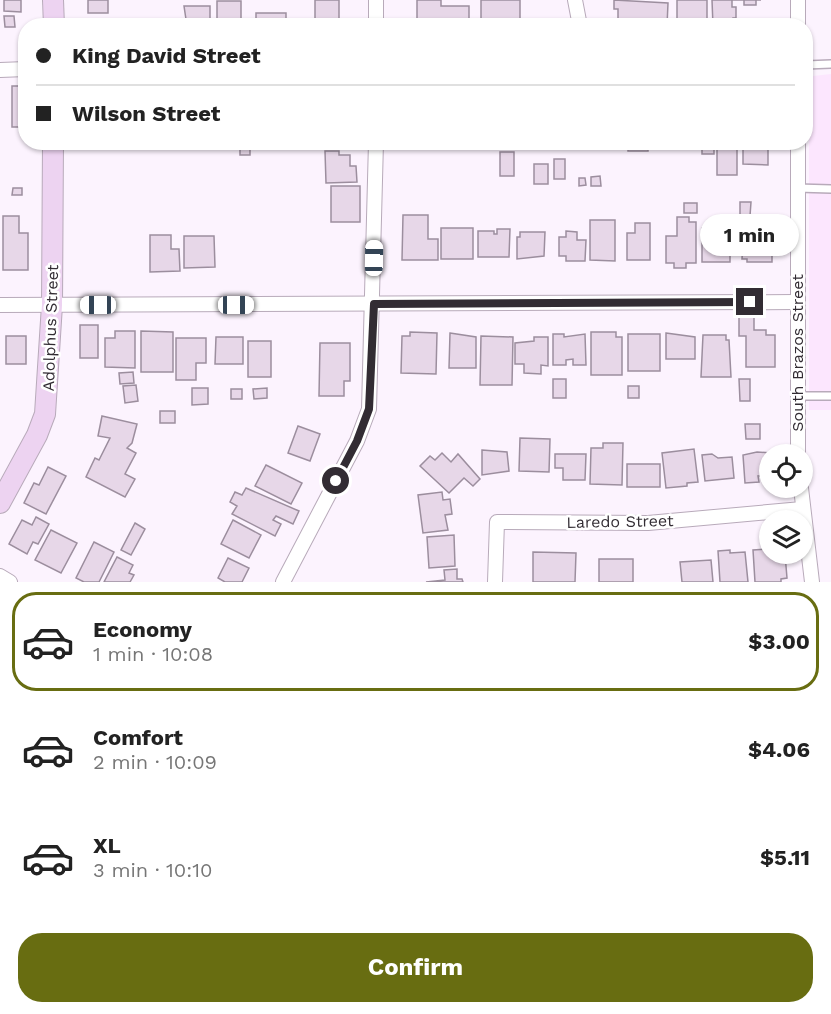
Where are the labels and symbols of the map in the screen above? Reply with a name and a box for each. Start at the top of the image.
callout: 1 min [700,215,800,257]
car [365,240,383,276]
street label: Adolphus Street [39,264,62,392]
street label: South Brazos Street [788,274,807,432]
route end [736,288,763,315]
car [80,296,116,314]
car [218,296,254,314]
route start [322,467,349,494]
street label: Laredo Street [566,511,674,532]

